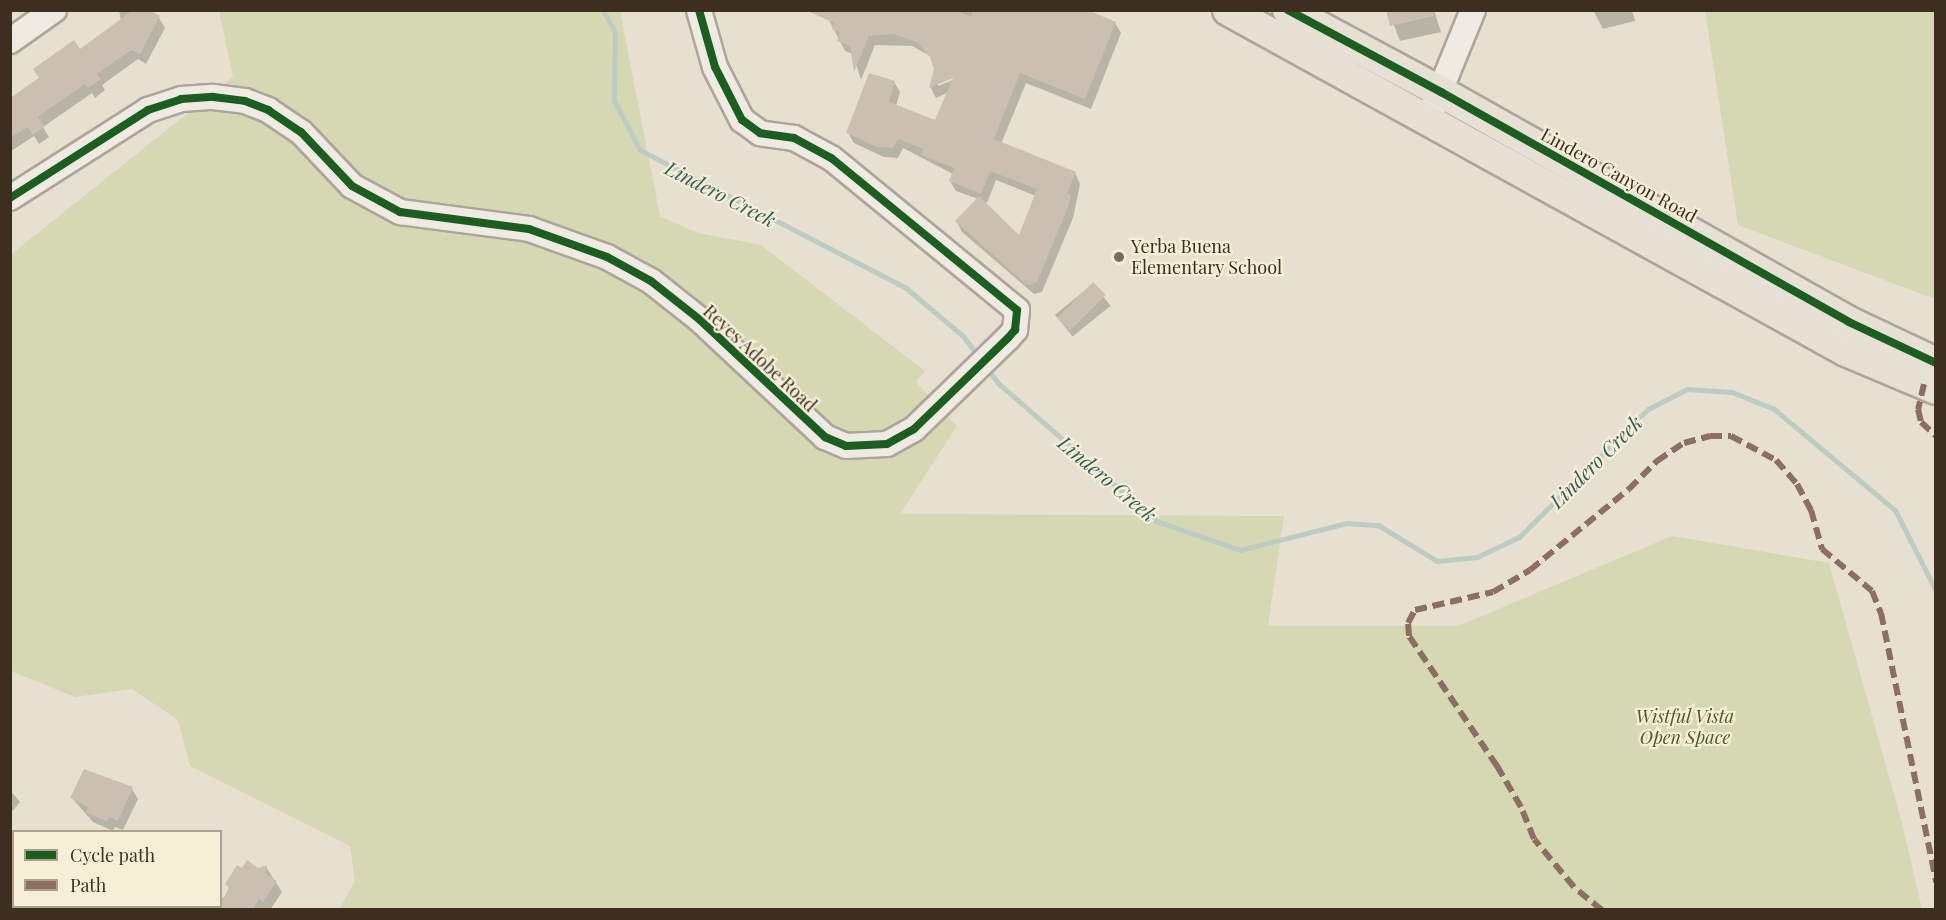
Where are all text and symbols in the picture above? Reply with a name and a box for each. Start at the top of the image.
street label: Lindero Canyon Road [1537,123,1701,227]
water label: Lindero Creek [662,155,780,231]
place label: Yerba Buena Elementary School [1131,236,1283,278]
marker: Yerba Buena Elementary School [1112,250,1126,264]
street label: Reyes Adobe Road [699,300,821,416]
water label: Lindero Creek [1544,410,1646,512]
water label: Lindero Creek [1054,430,1162,526]
park label: Wistful Vista Open Space [1635,706,1735,748]
legend [12,830,222,908]
text: Cycle path [70,843,155,867]
text: Path [70,873,106,897]

